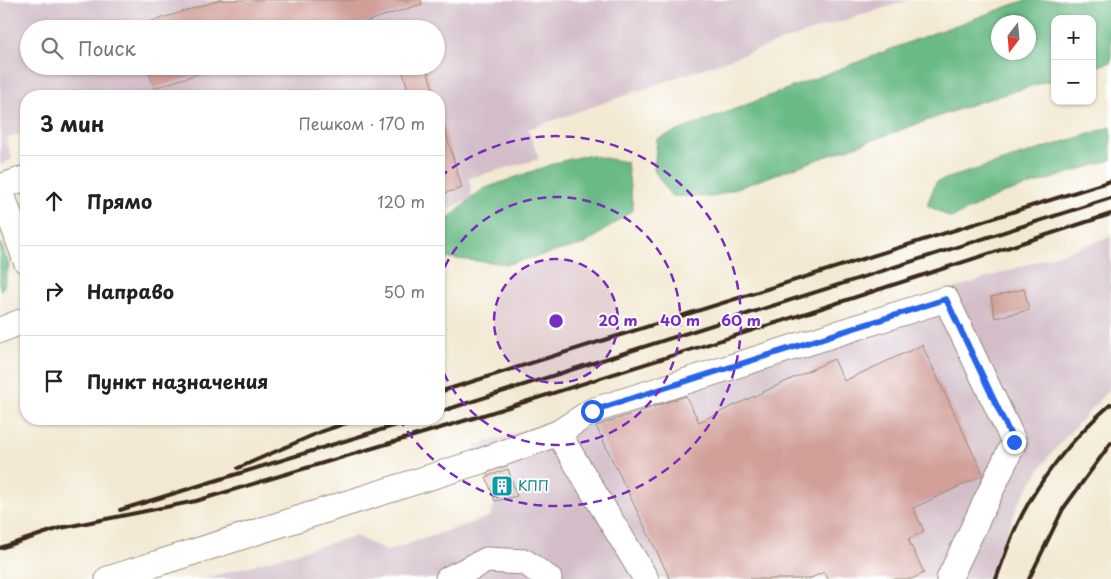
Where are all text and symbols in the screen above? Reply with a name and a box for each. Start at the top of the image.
north arrow [991,15,1036,60]
map controls [1051,15,1096,105]
button: + [1051,15,1096,60]
search box [20,20,445,75]
icon: search [38,34,66,62]
text: Поиск [78,34,136,62]
button: − [1051,60,1096,105]
text: 3 мин [40,107,104,139]
text: Пешком · 170 m [298,111,425,135]
icon: ahead [40,187,68,215]
text: Прямо [87,187,152,215]
text: 120 m [378,189,425,213]
icon: right [40,277,68,305]
text: Направо [87,277,174,305]
text: 50 m [384,279,425,303]
text: 20 m [599,308,637,331]
text: 40 m [660,308,700,331]
text: 60 m [721,308,761,331]
centre of rings [547,312,565,330]
icon: arrive [40,367,68,395]
text: Пункт назначения [87,367,268,395]
route start [581,400,604,423]
route end [1003,431,1026,454]
building icon: КПП [490,474,514,498]
place label: КПП [518,475,549,496]

